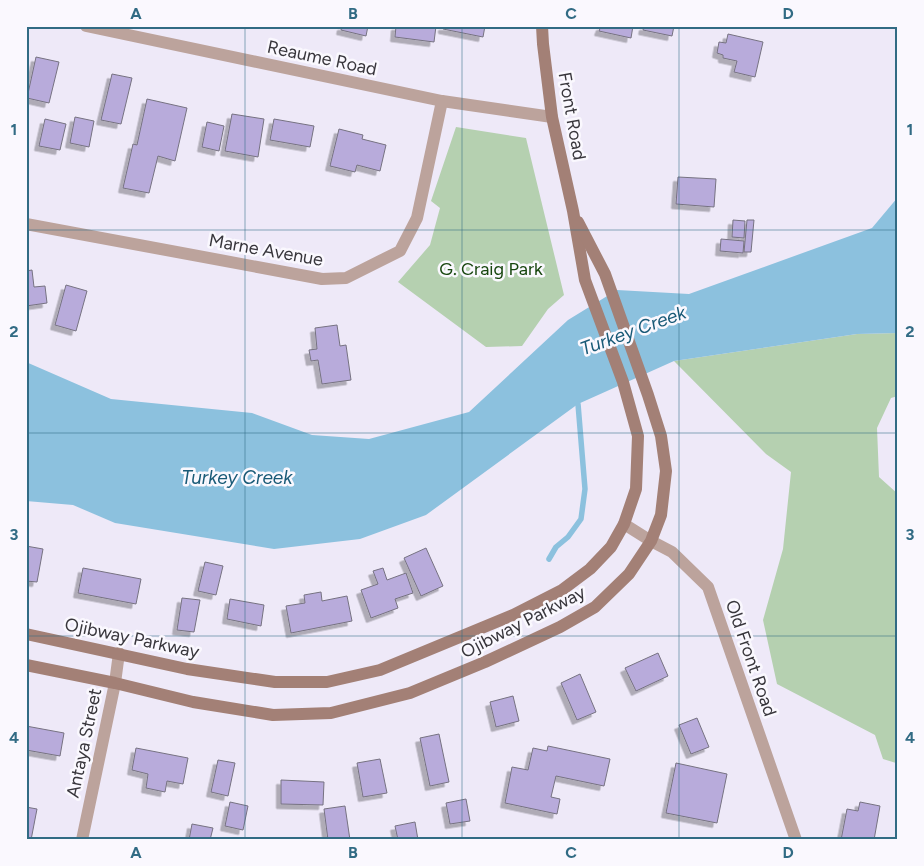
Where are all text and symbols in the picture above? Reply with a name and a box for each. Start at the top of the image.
text: A [130,4,142,23]
text: B [348,4,358,23]
text: C [565,4,577,23]
text: D [782,4,794,23]
street label: Reaume Road [265,36,379,80]
street label: Front Road [553,70,591,162]
text: 1 [11,120,17,139]
text: 1 [907,120,913,139]
street label: Marne Avenue [207,229,325,271]
park label: G. Craig Park [439,258,543,280]
water label: Turkey Creek [577,300,690,360]
text: 2 [9,322,19,341]
text: 2 [905,322,915,341]
water label: Turkey Creek [182,466,293,489]
text: 3 [10,525,19,544]
text: 3 [906,525,915,544]
street label: Ojibway Parkway [457,581,589,663]
street label: Old Front Road [721,597,781,719]
street label: Ojibway Parkway [63,613,202,663]
street label: Antaya Street [62,686,106,800]
text: 4 [9,728,19,747]
text: 4 [905,728,915,747]
text: A [130,843,142,862]
text: B [348,843,358,862]
text: C [565,843,577,862]
text: D [782,843,794,862]

